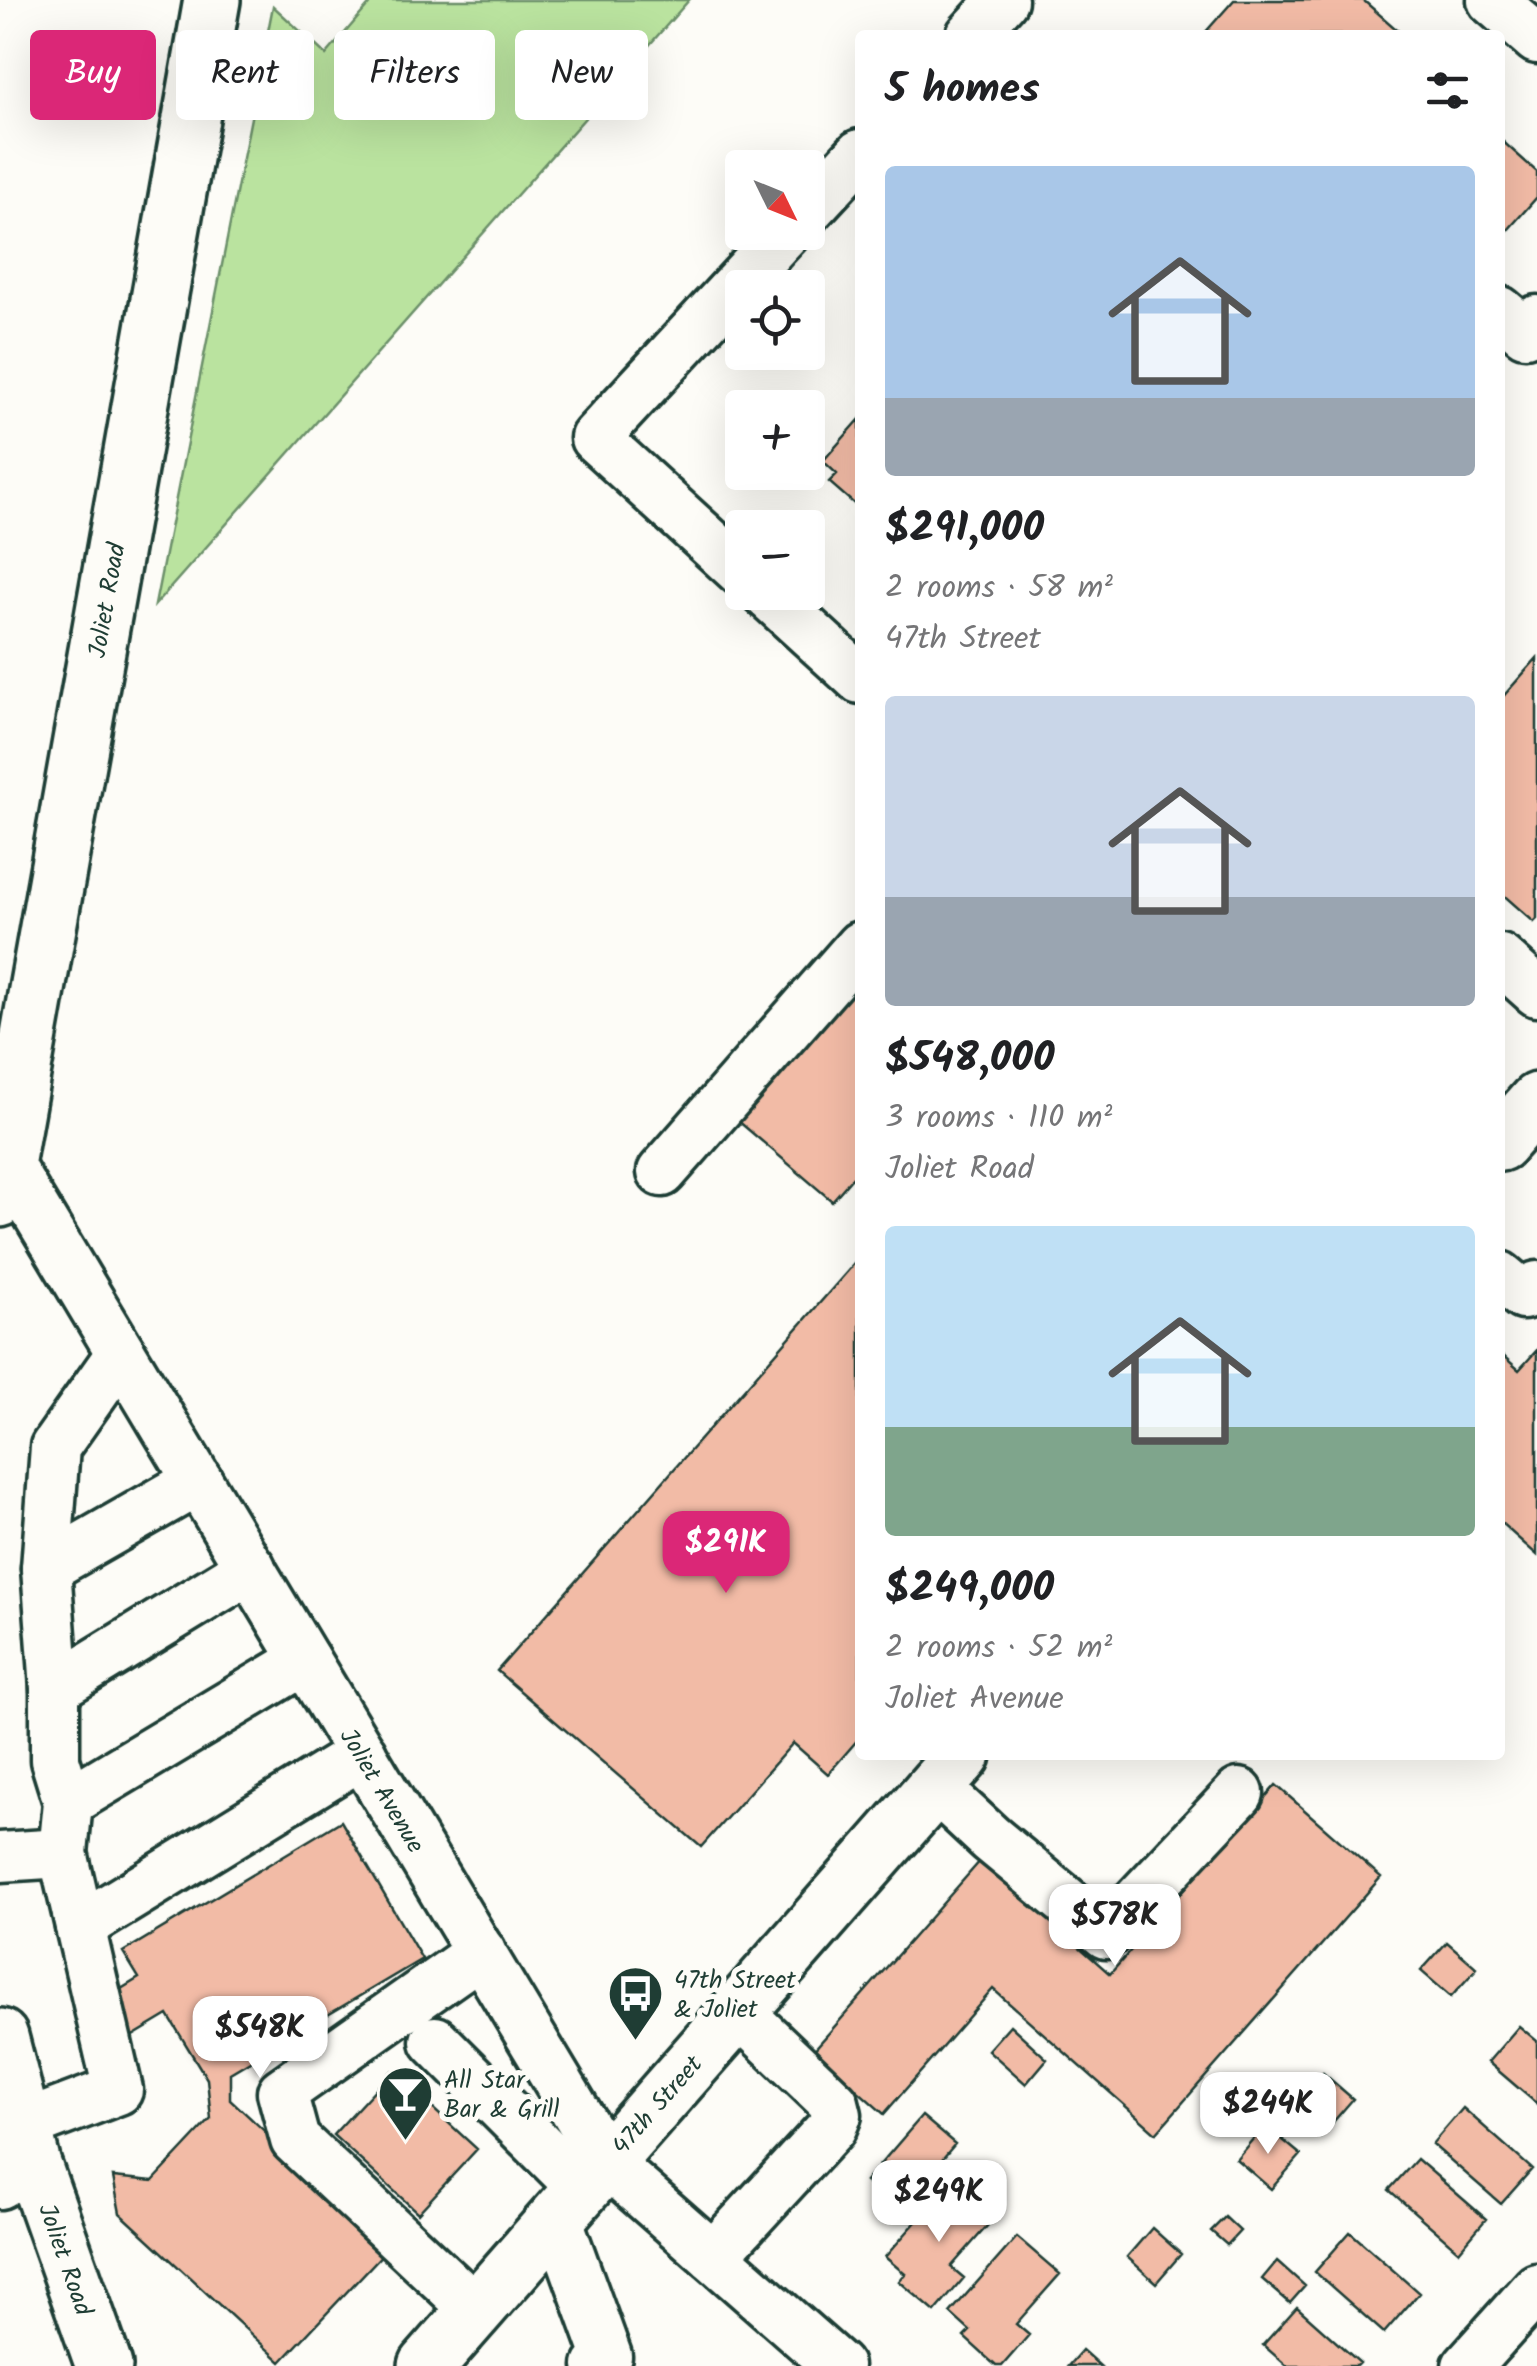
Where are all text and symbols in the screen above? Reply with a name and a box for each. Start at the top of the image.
chip: Buy [30,30,156,120]
chip: Rent [176,30,314,120]
chip: Filters [334,30,495,120]
chip: New [515,30,648,120]
text: 5 homes [885,57,1040,124]
icon: filters [1420,63,1475,118]
north arrow [725,150,825,250]
map controls [725,150,825,610]
icon: home [1090,231,1270,411]
button: locate [725,270,825,370]
button: + [725,390,825,490]
text: $291,000 [885,496,1044,563]
button: − [725,510,825,610]
street label: Joliet Road [78,538,138,661]
text: 2 rooms · 58 m² [885,563,1113,614]
text: 47th Street [885,614,1041,665]
icon: home [1090,761,1270,941]
text: $548,000 [885,1026,1054,1093]
text: 3 rooms · 110 m² [885,1093,1112,1144]
text: Joliet Road [885,1144,1034,1195]
icon: home [1090,1291,1270,1471]
pin: $291K [656,1511,796,1596]
text: $291K [685,1518,767,1569]
text: $249,000 [885,1556,1054,1623]
text: 2 rooms · 52 m² [885,1623,1112,1674]
text: Joliet Avenue [885,1674,1064,1725]
street label: Joliet Avenue [328,1721,434,1861]
pin: $578K [1045,1884,1185,1969]
text: $578K [1071,1891,1159,1942]
place label: 47th Street & Joliet [674,1961,796,2030]
bus stop icon: 47th Street & Joliet [605,1963,665,2042]
pin: $548K [190,1996,330,2081]
text: $548K [215,2003,305,2054]
street label: 47th Street [603,2046,713,2165]
place label: All Star Bar & Grill [444,2061,559,2130]
bar icon: All Star Bar & Grill [375,2063,435,2142]
pin: $244K [1198,2072,1338,2157]
text: $244K [1222,2079,1314,2130]
pin: $249K [869,2160,1009,2245]
text: $249K [894,2167,984,2218]
street label: Joliet Road [26,2198,103,2323]

